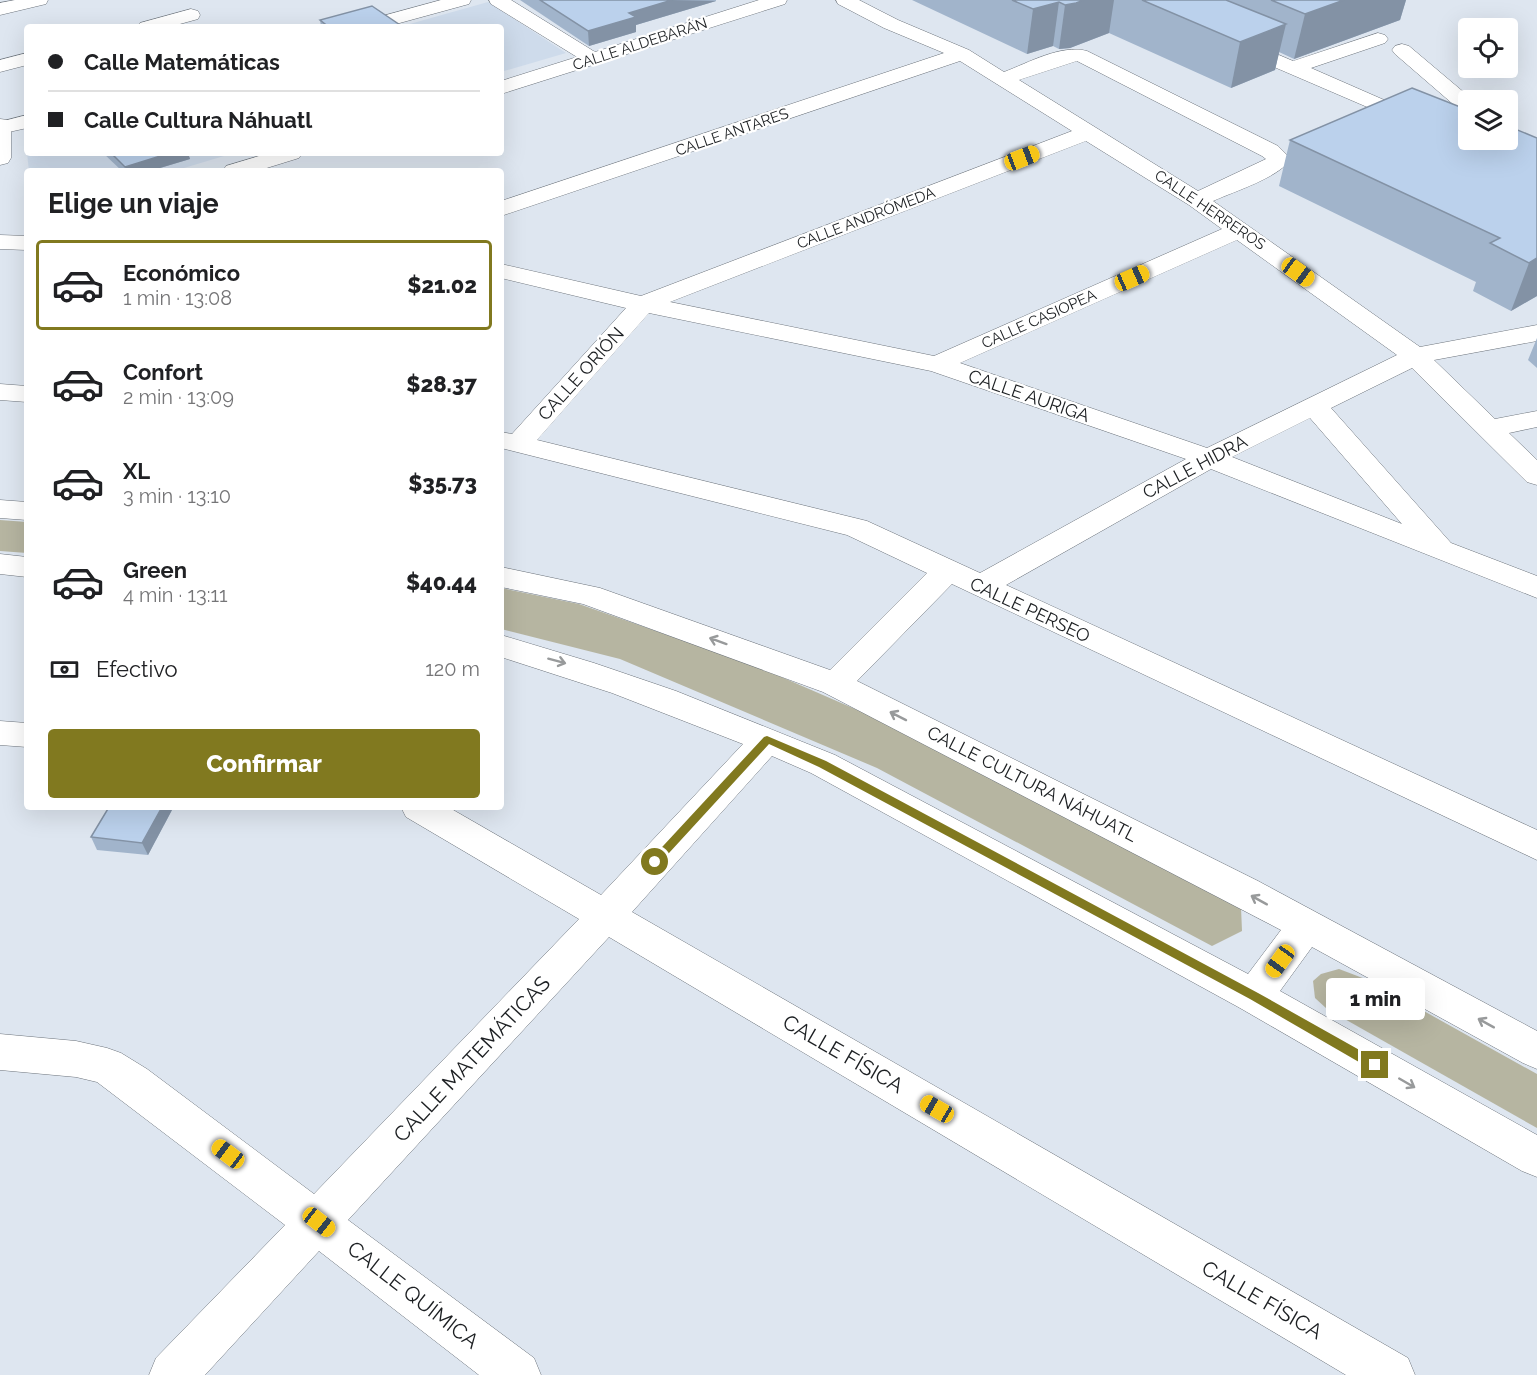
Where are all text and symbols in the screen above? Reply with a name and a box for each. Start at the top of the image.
street label: CALLE ALDEBARÁN [570,14,710,74]
map controls [1458,18,1518,150]
button: locate [1458,18,1518,78]
text: Calle Matemáticas [84,49,280,75]
button: layers [1458,90,1518,150]
street label: CALLE ANTARES [673,104,791,160]
text: Calle Cultura Náhuatl [84,107,312,133]
car [1002,143,1042,173]
street label: CALLE HERREROS [1151,166,1269,254]
street label: CALLE ANDRÓMEDA [794,183,938,253]
text: Elige un viaje [48,188,219,219]
car [1278,254,1318,290]
icon: car [51,258,105,312]
text: Económico [123,260,240,286]
car [1112,262,1152,294]
text: $21.02 [407,272,477,298]
text: 1 min · 13:08 [123,286,232,310]
street label: CALLE CASIOPEA [979,286,1099,352]
street label: CALLE ORIÓN [533,322,628,425]
icon: car [51,357,105,411]
text: Confort [123,359,203,385]
street label: CALLE AURIGA [966,365,1093,426]
text: $28.37 [406,371,477,397]
text: 2 min · 13:09 [123,385,234,409]
street label: CALLE HIDRA [1139,430,1251,503]
icon: car [51,456,105,510]
text: XL [123,458,150,484]
text: $35.73 [408,470,477,496]
text: 3 min · 13:10 [123,484,231,508]
icon: car [51,555,105,609]
text: Green [123,557,187,583]
text: $40.44 [406,569,477,595]
street label: CALLE PERSEO [967,573,1094,647]
text: 4 min · 13:11 [123,583,228,607]
one-way arrow [709,635,728,646]
icon: cash [48,653,81,686]
text: Efectivo [96,656,178,682]
one-way arrow [548,656,567,667]
text: 120 m [425,657,480,681]
one-way arrow [890,709,908,721]
street label: CALLE CULTURA NÁHUATL [924,721,1142,846]
button: Confirmar [48,729,480,798]
route start [641,848,668,875]
one-way arrow [1251,894,1268,906]
car [1262,941,1298,981]
street label: CALLE MATEMÁTICAS [388,970,555,1147]
callout: 1 min [1326,978,1424,1020]
text: 1 min [1350,987,1401,1011]
street label: CALLE FÍSICA [779,1009,908,1098]
one-way arrow [1477,1017,1495,1028]
route end [1361,1051,1388,1078]
one-way arrow [1399,1078,1416,1090]
car [917,1092,957,1126]
car [208,1136,248,1172]
car [299,1204,339,1240]
street label: CALLE QUÍMICA [343,1236,484,1354]
street label: CALLE FÍSICA [1198,1255,1327,1344]

